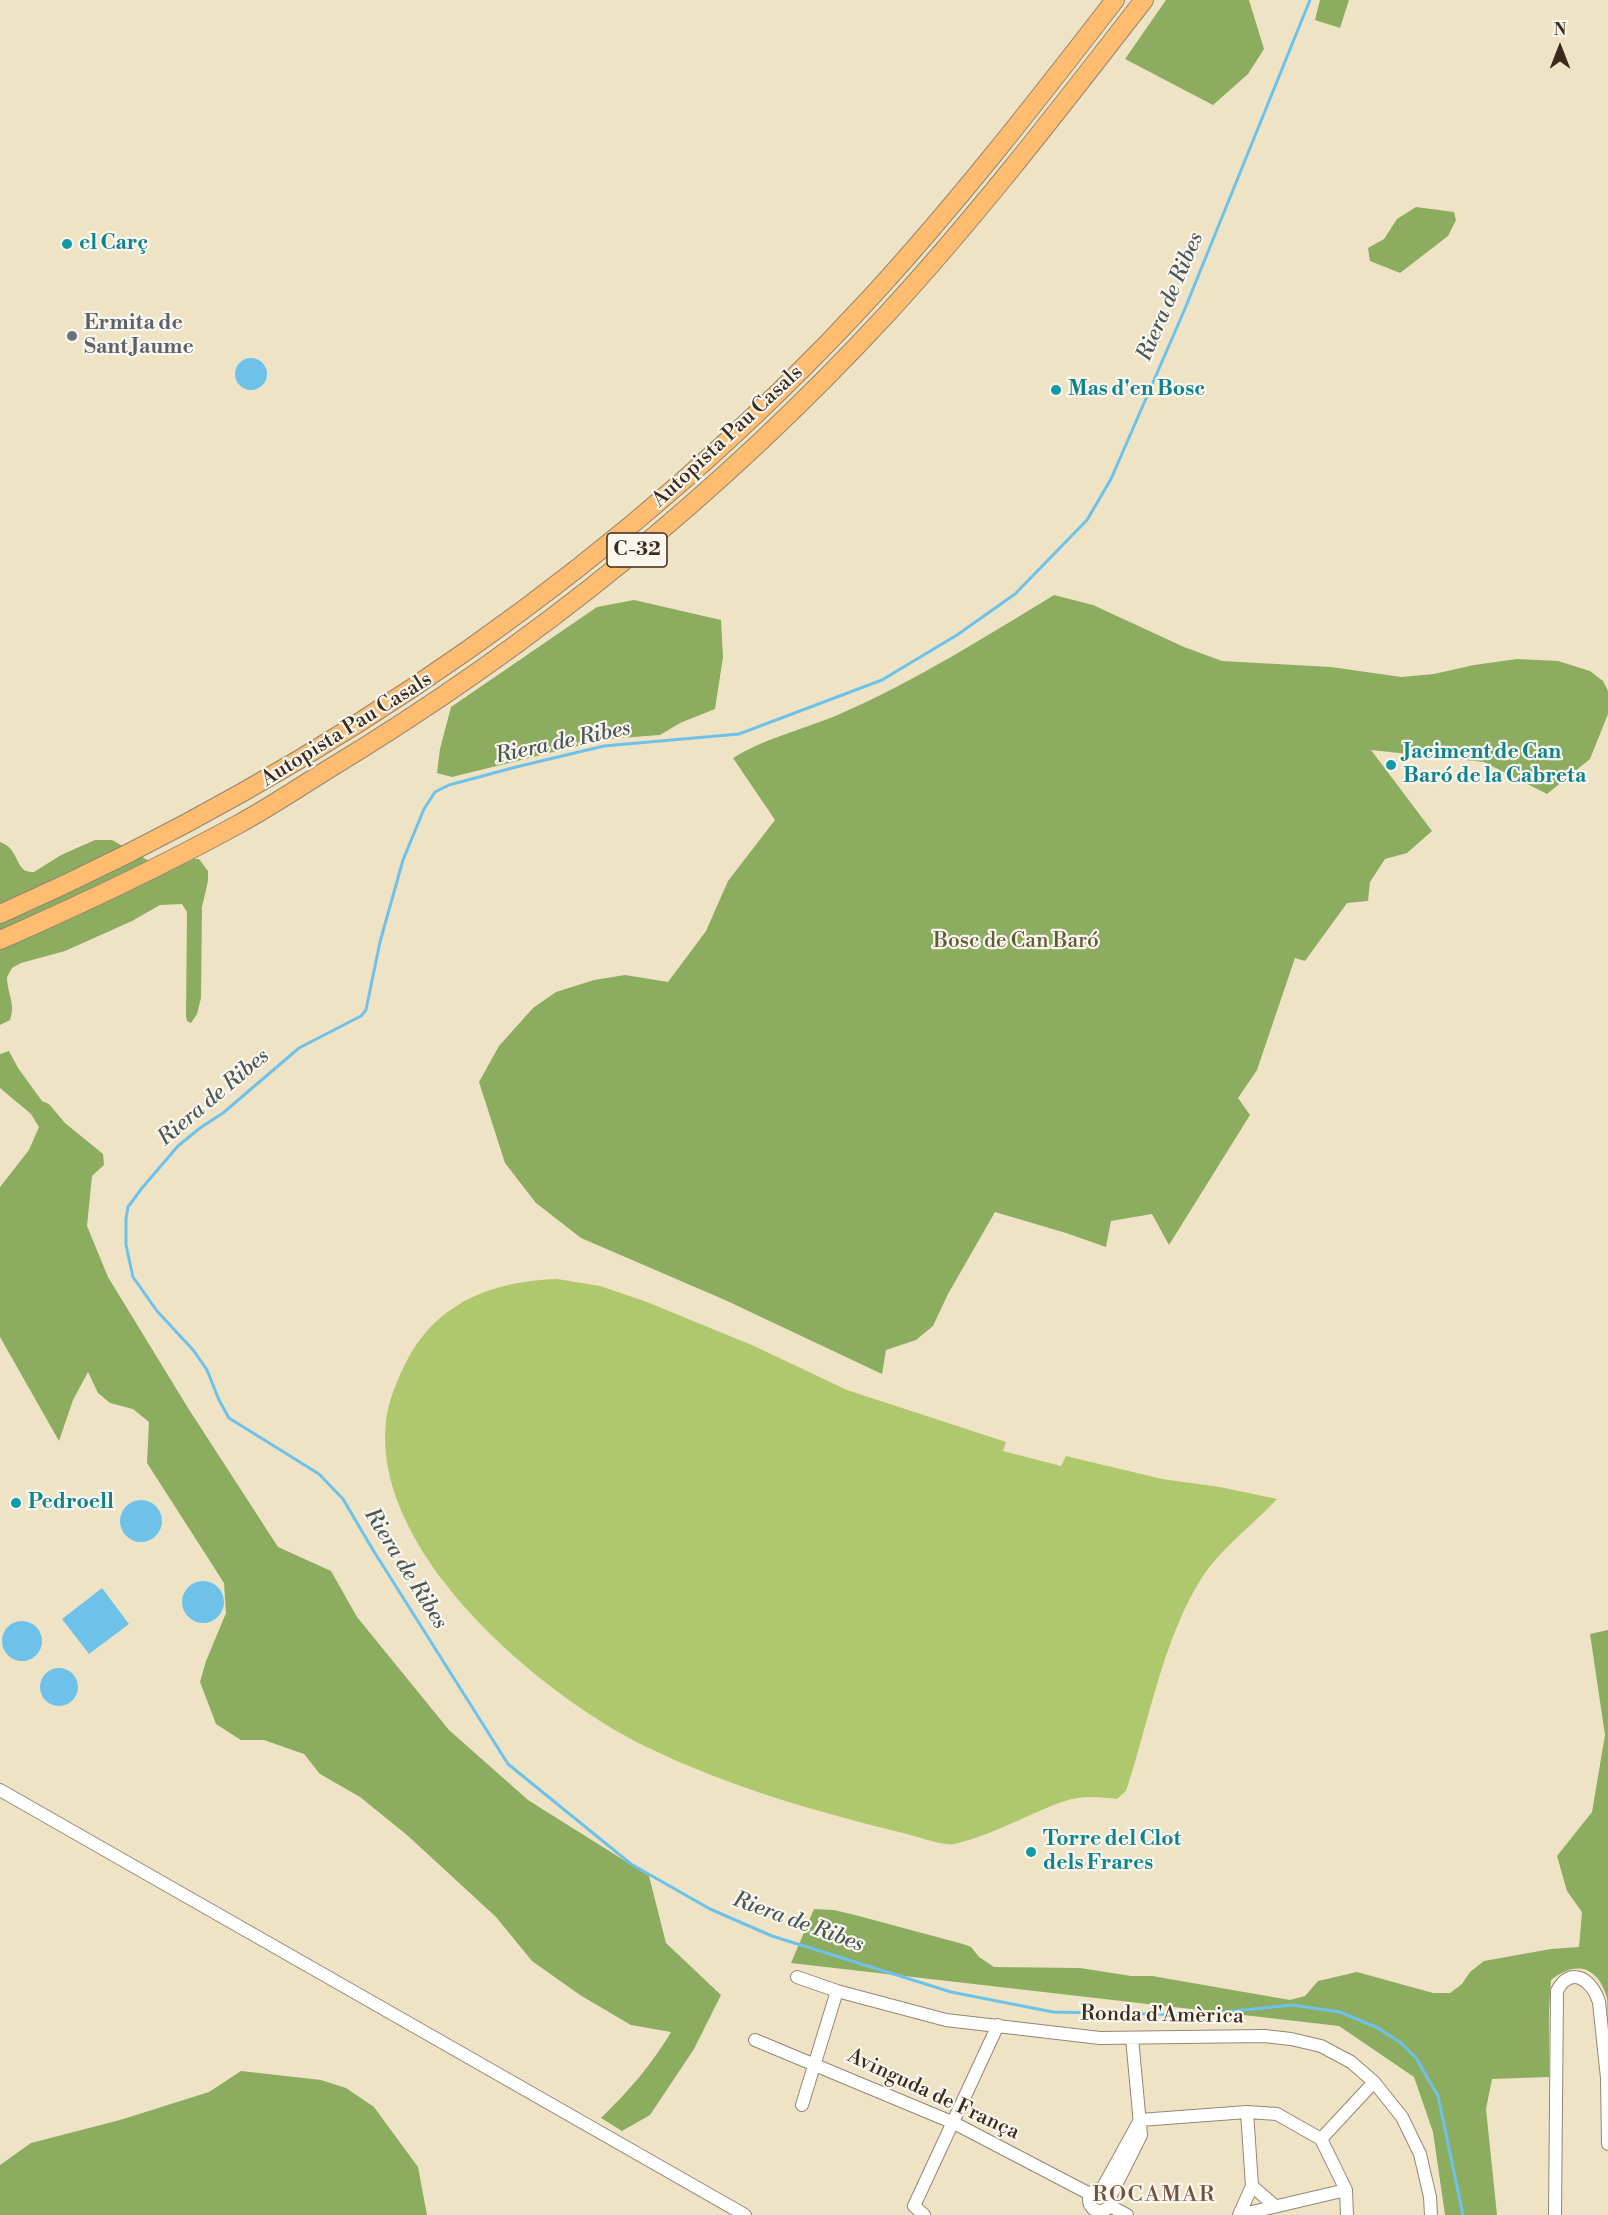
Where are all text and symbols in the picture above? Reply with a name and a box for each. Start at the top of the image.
north arrow [1530,18,1590,78]
text: N [1554,20,1566,40]
water label: Riera de Ribes [1132,229,1210,365]
place label: el Carç [79,231,148,257]
marker: el Carç [60,237,74,251]
place label: Ermita de Sant Jaume [84,311,194,361]
marker: Ermita de Sant Jaume [65,329,79,343]
street label: Autopista Pau Casals [647,361,809,513]
place label: Mas d'en Bosc [1068,377,1205,403]
marker: Mas d'en Bosc [1049,383,1063,397]
road number: C-32 [607,533,667,567]
street label: Autopista Pau Casals [257,667,437,793]
water label: Riera de Ribes [493,716,633,770]
place label: Jaciment de Can Baró de la Cabreta [1403,740,1586,790]
marker: Jaciment de Can Baró de la Cabreta [1384,758,1398,772]
park label: Bosc de Can Baró [933,929,1099,955]
water label: Riera de Ribes [153,1044,275,1152]
place label: Pedroell [28,1490,114,1516]
marker: Pedroell [9,1496,23,1510]
water label: Riera de Ribes [357,1504,453,1634]
place label: Torre del Clot dels Frares [1043,1827,1181,1877]
marker: Torre del Clot dels Frares [1024,1845,1038,1859]
water label: Riera de Ribes [729,1887,867,1959]
street label: Ronda d'Amèrica [1080,2002,1244,2030]
street label: Avinguda de França [843,2044,1023,2146]
district label: ROCAMAR [1092,2183,1216,2209]

